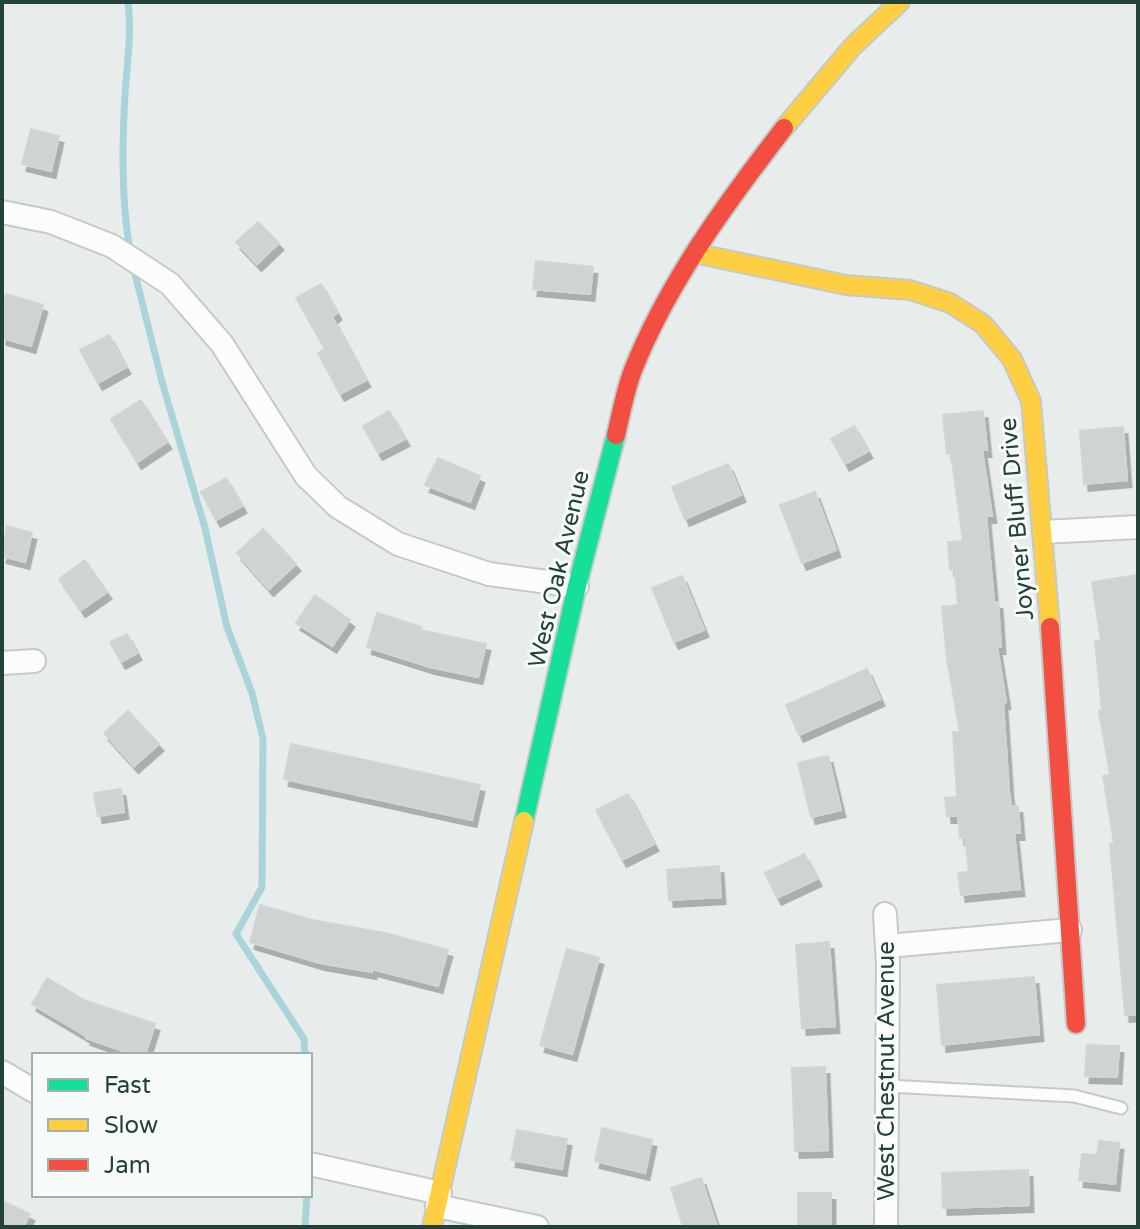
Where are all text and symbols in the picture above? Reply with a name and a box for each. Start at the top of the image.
street label: Joyner Bluff Drive [994,417,1040,621]
street label: West Oak Avenue [522,468,596,670]
street label: West Chestnut Avenue [872,941,901,1201]
legend [32,1053,312,1197]
text: Fast [104,1071,151,1100]
text: Slow [104,1111,158,1140]
text: Jam [104,1151,151,1180]

